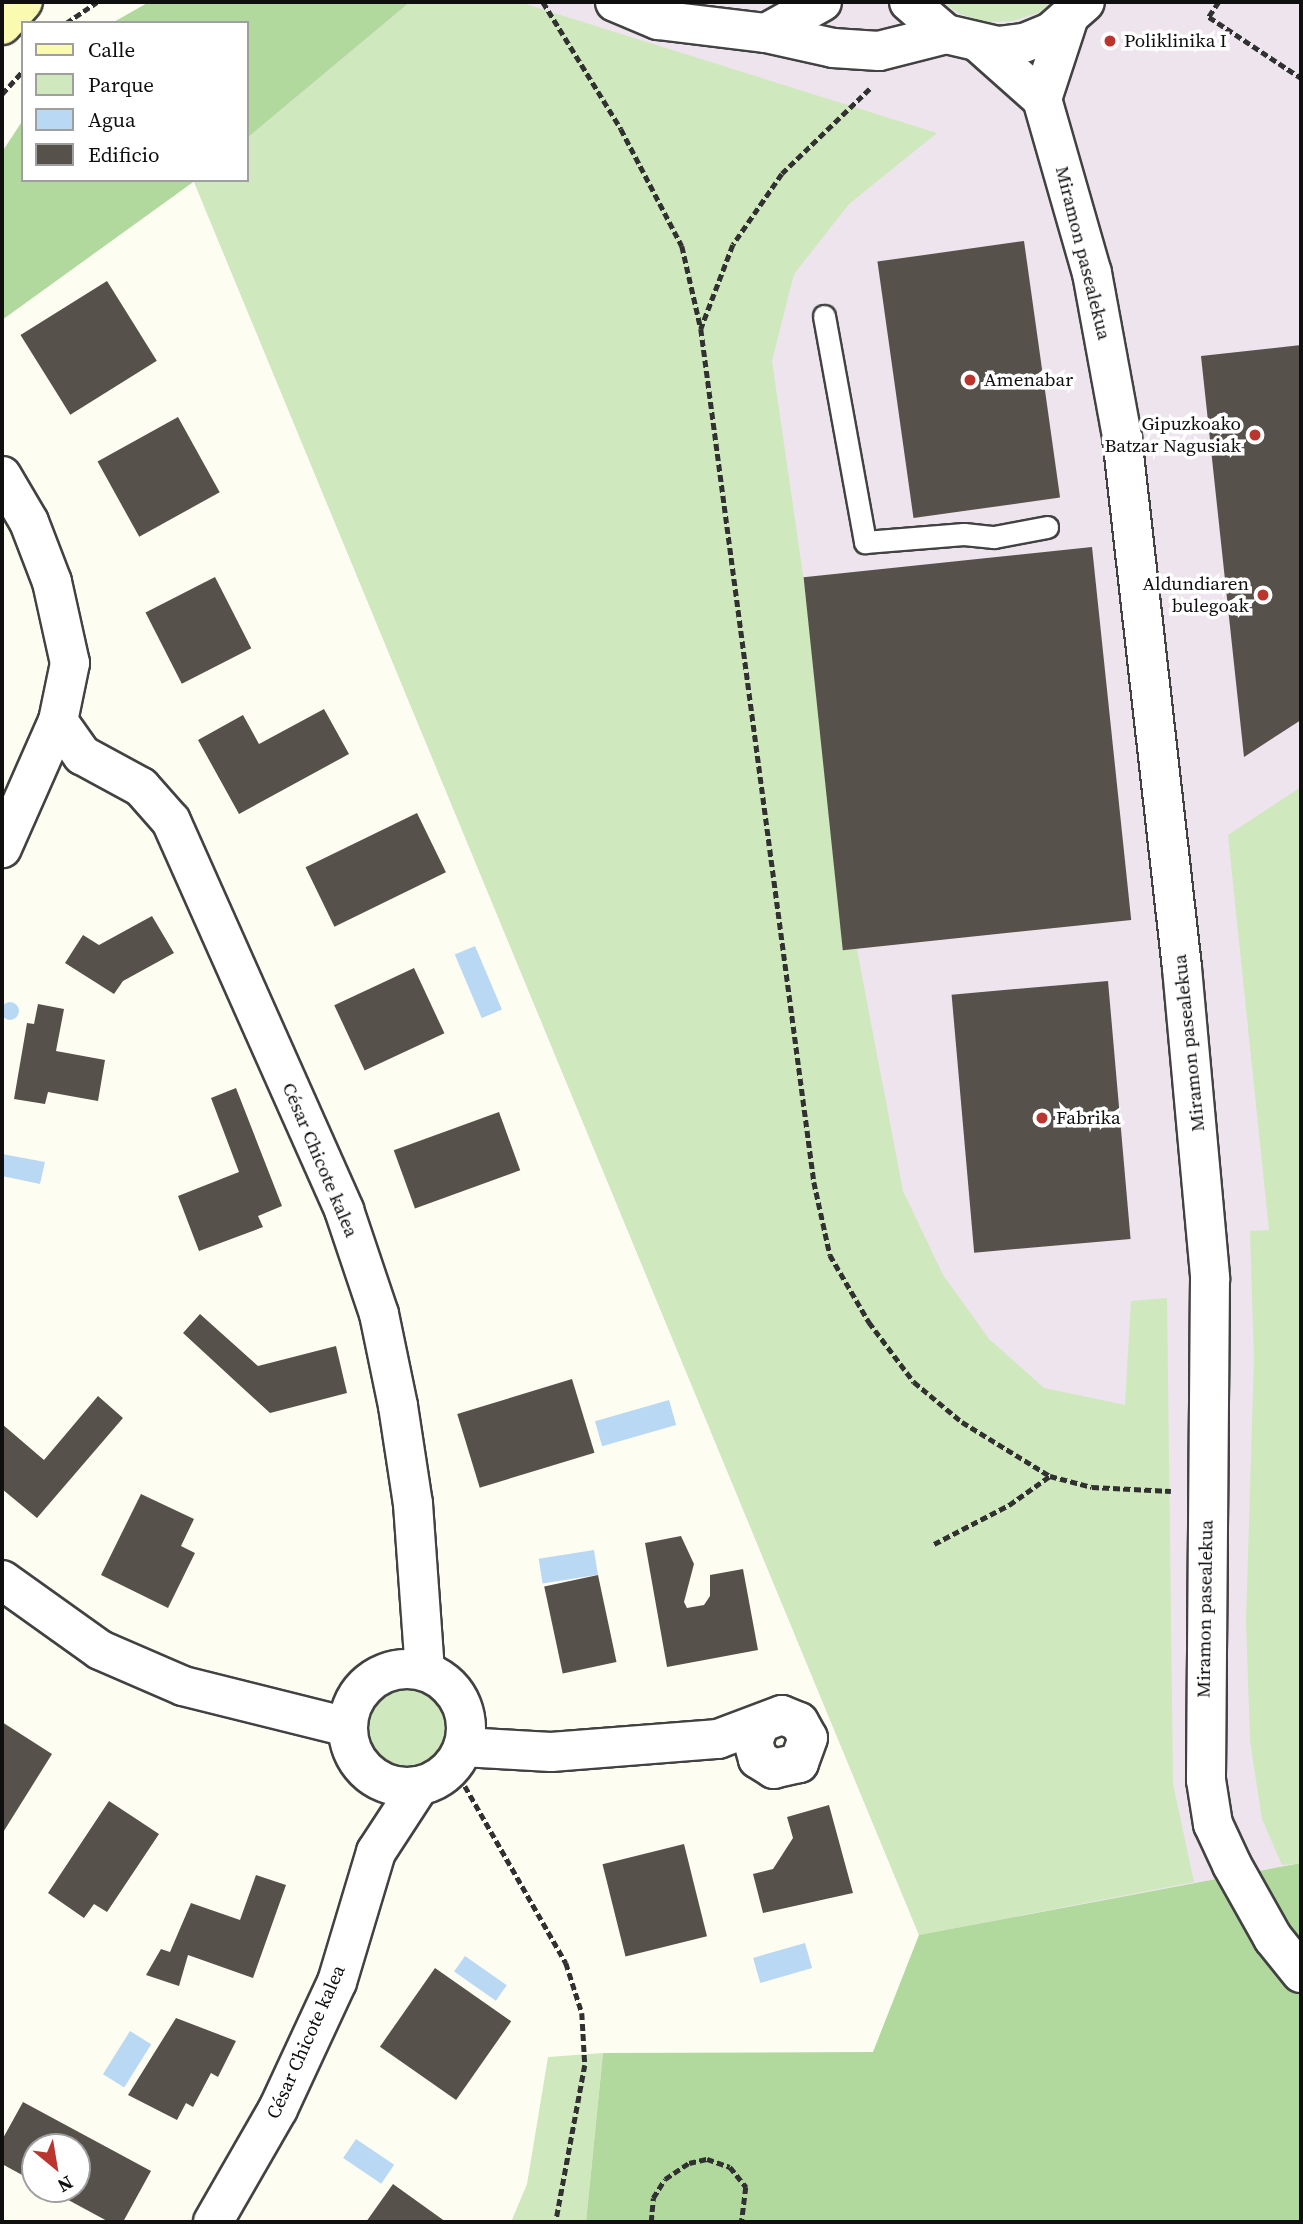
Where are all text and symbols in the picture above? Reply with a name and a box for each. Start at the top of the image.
legend [21,21,248,182]
place label: Poliklinika I [1124,30,1227,52]
marker: Poliklinika I [1102,33,1118,49]
text: Calle [88,35,135,64]
text: Parque [88,70,154,99]
text: Agua [88,105,136,134]
text: Edificio [88,140,160,169]
street label: Miramon pasealekua [1050,164,1116,342]
place label: Amenabar [984,369,1073,391]
marker: Amenabar [962,372,978,388]
place label: Gipuzkoako Batzar Nagusiak [1104,413,1241,457]
marker: Gipuzkoako Batzar Nagusiak [1247,427,1263,443]
place label: Aldundiaren bulegoak [1142,573,1249,617]
marker: Aldundiaren bulegoak [1255,587,1271,603]
street label: Miramon pasealekua [1168,953,1210,1133]
street label: César Chicote kalea [277,1079,363,1241]
place label: Fabrika [1056,1107,1121,1129]
marker: Fabrika [1034,1110,1050,1126]
street label: Miramon pasealekua [1192,1520,1218,1698]
street label: César Chicote kalea [262,1962,350,2122]
north arrow [21,2133,91,2203]
text: N [53,2170,78,2199]

